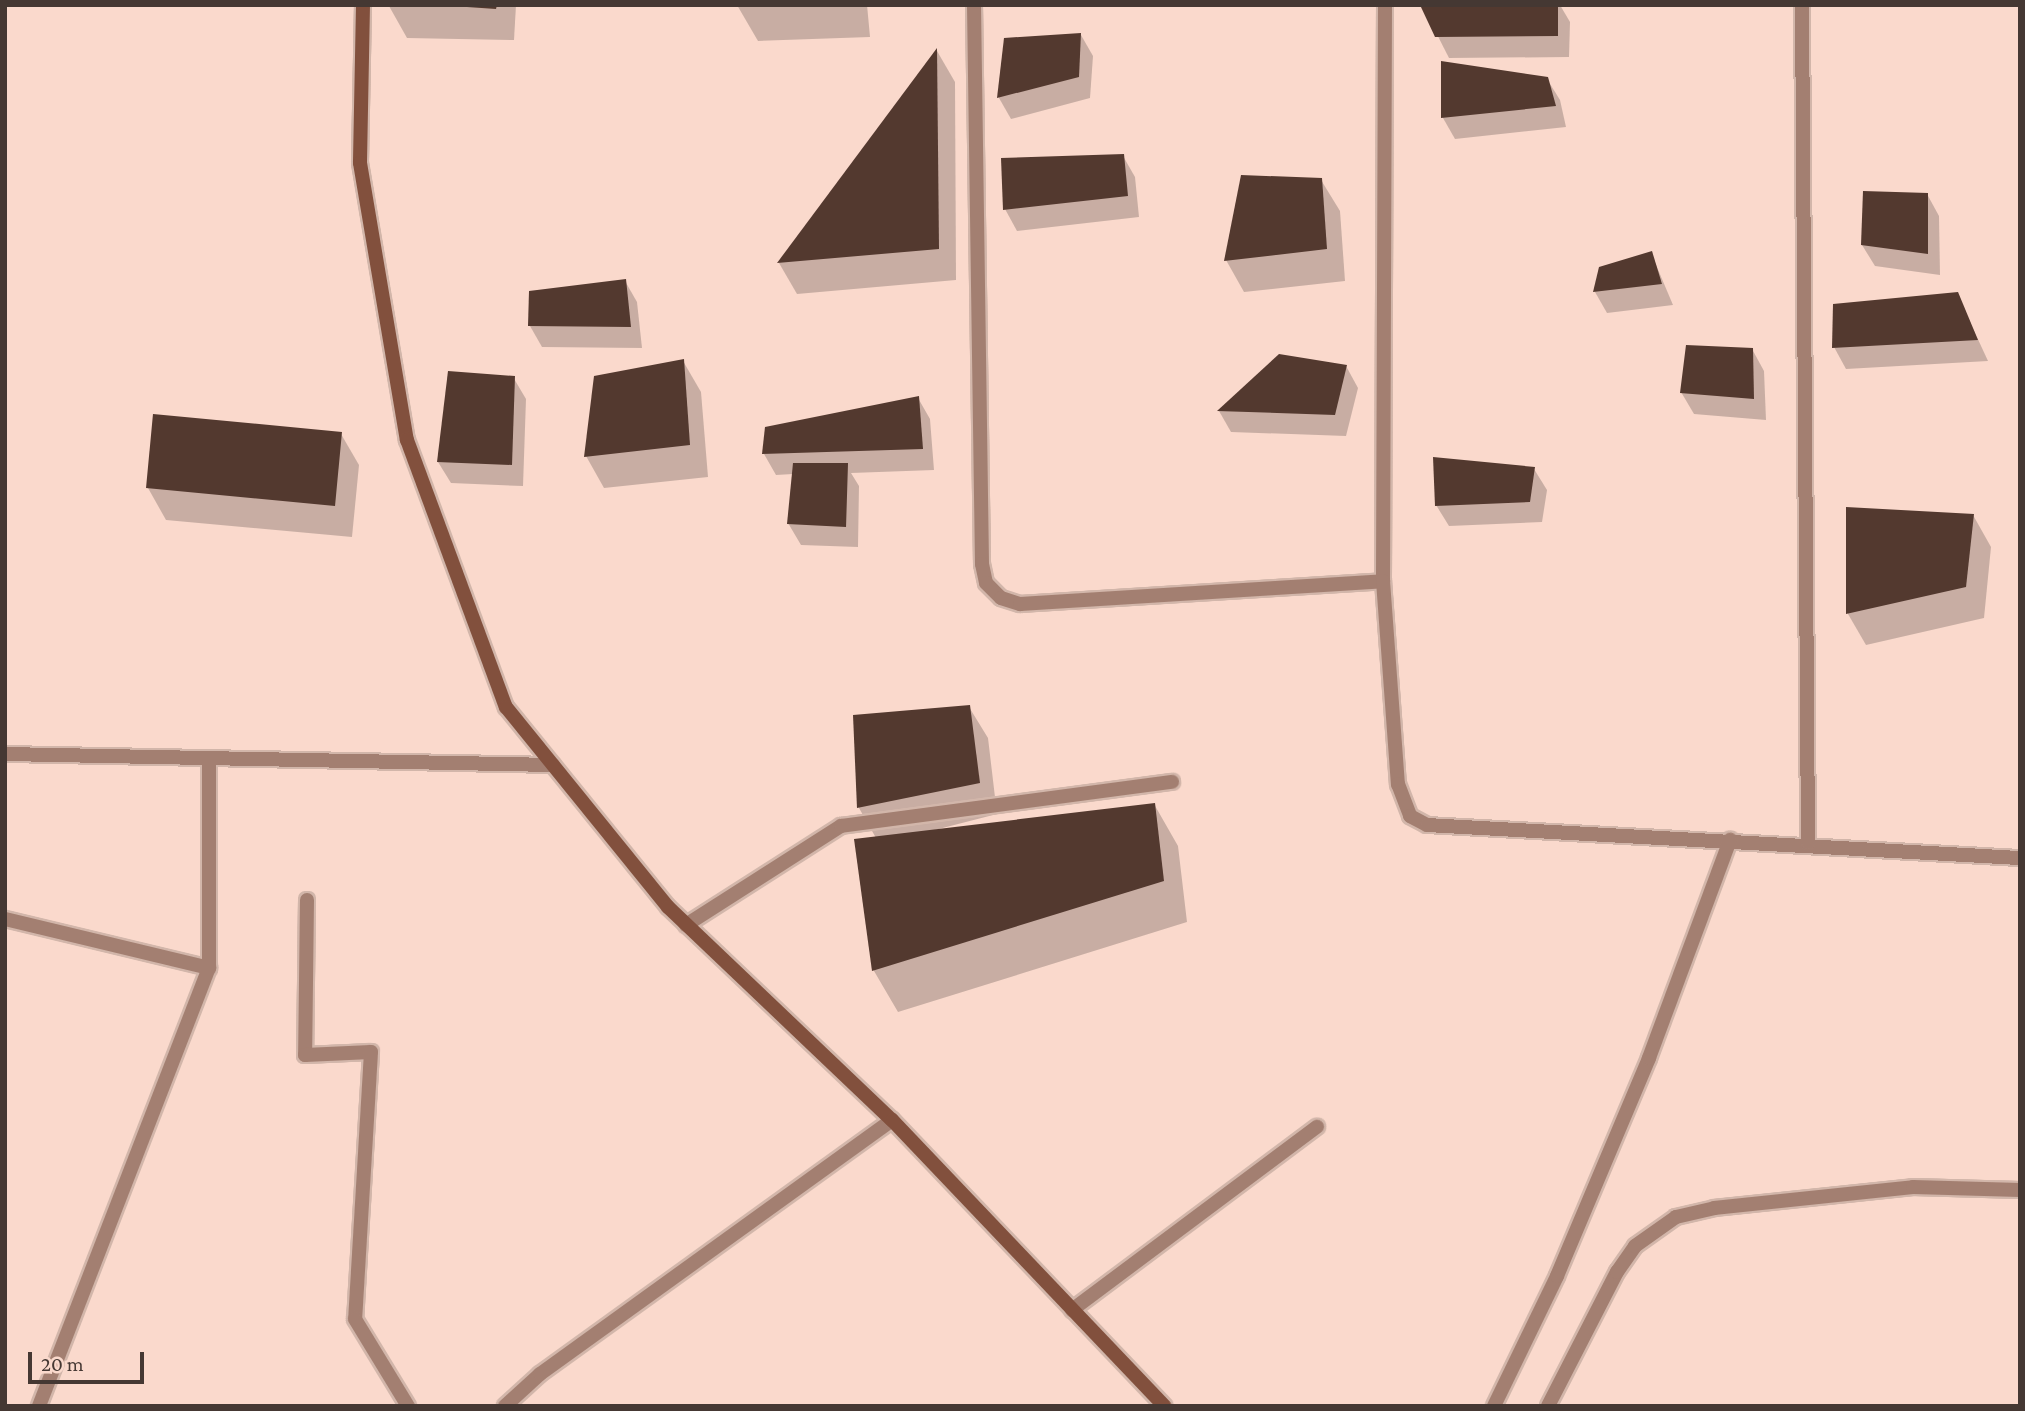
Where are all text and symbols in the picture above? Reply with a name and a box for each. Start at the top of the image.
scale bar [32,1338,147,1382]
text: 20 m [41,1352,84,1376]

